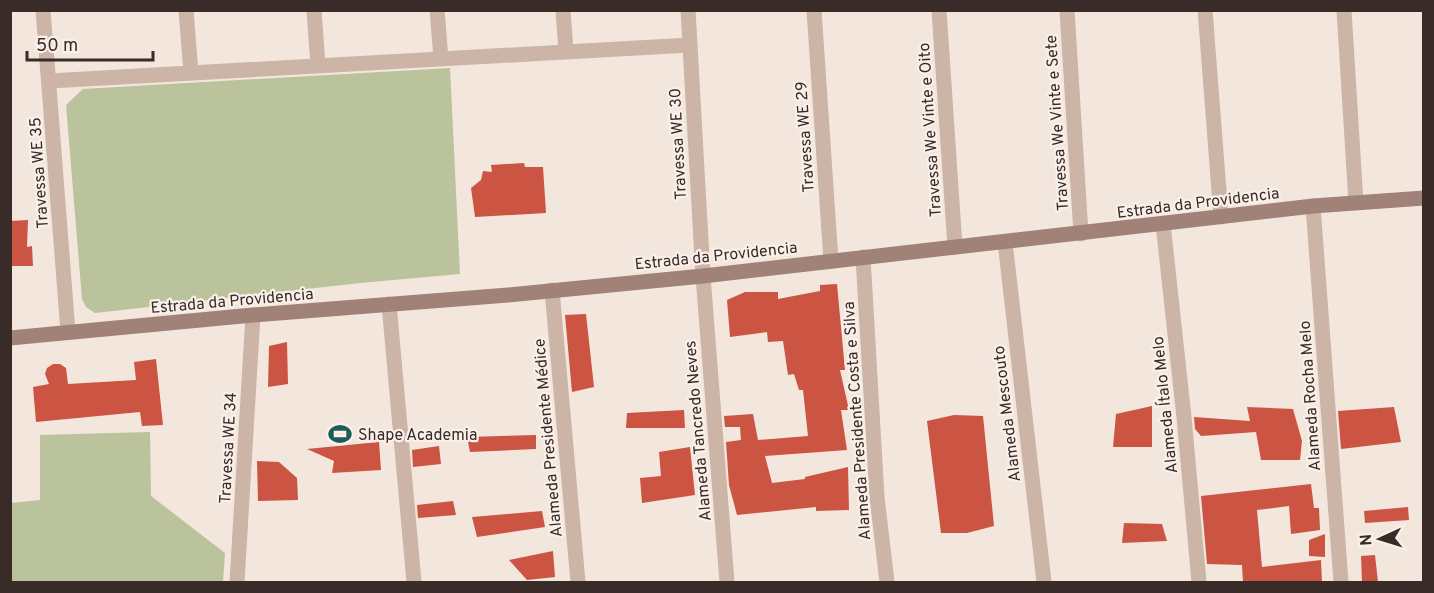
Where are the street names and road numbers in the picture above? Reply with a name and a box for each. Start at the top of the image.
street label: Travessa We Vinte e Sete [1042,34,1074,212]
street label: Travessa We Vinte e Oito [915,42,947,218]
street label: Travessa WE 29 [792,81,820,193]
street label: Travessa WE 30 [666,88,692,200]
street label: Travessa WE 35 [26,116,54,229]
street label: Estrada da Providencia [1116,184,1281,224]
street label: Estrada da Providencia [634,239,799,275]
street label: Estrada da Providencia [150,285,314,319]
street label: Alameda Presidente Costa e Silva [840,301,876,541]
street label: Alameda Rocha Melo [1296,320,1326,472]
street label: Alameda Ítalo Melo [1147,335,1183,475]
street label: Alameda Presidente Médice [530,338,568,538]
street label: Alameda Tancredo Neves [681,340,717,522]
street label: Alameda Mescouto [990,344,1026,483]
street label: Travessa WE 34 [216,392,242,504]

